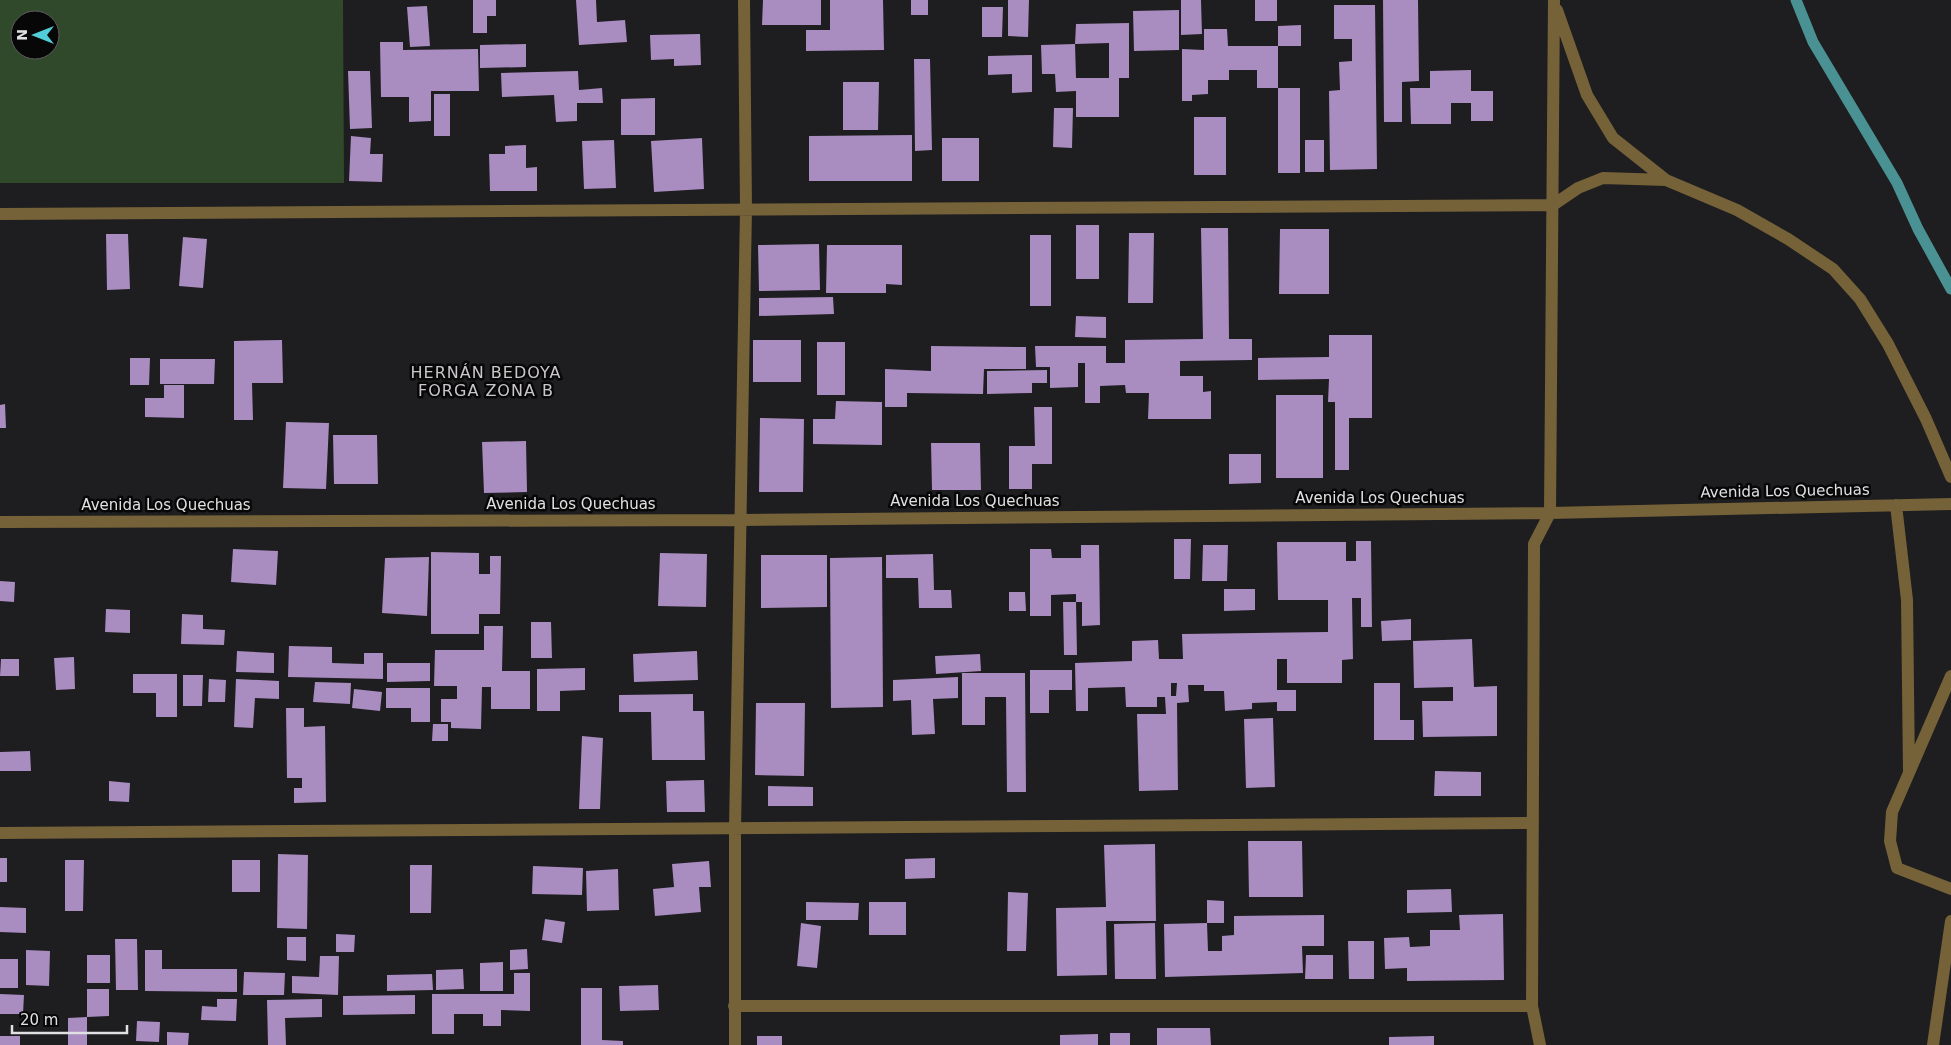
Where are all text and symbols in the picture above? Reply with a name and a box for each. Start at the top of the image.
north arrow [10,10,60,60]
text: N [14,29,30,41]
district label: HERNÁN BEDOYA FORGA ZONA B [411,363,561,400]
street label: Avenida Los Quechuas [1700,481,1870,501]
street label: Avenida Los Quechuas [1295,489,1465,507]
street label: Avenida Los Quechuas [890,492,1060,510]
street label: Avenida Los Quechuas [486,495,656,513]
street label: Avenida Los Quechuas [81,496,251,514]
scale bar [12,1002,128,1034]
text: 20 m [20,1011,58,1029]

